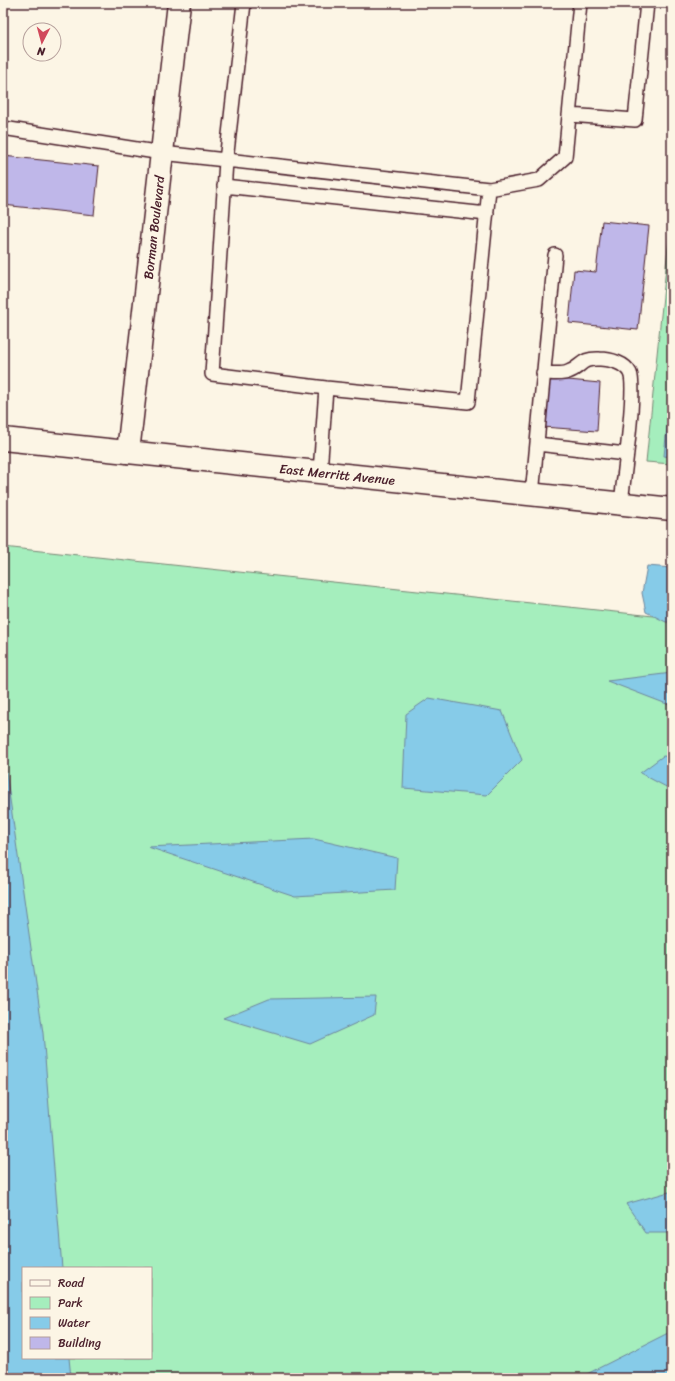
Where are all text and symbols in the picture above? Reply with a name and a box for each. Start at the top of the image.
north arrow [22,22,62,62]
text: N [36,42,47,61]
street label: Borman Boulevard [137,173,171,280]
street label: East Merritt Avenue [278,457,396,492]
legend [22,1267,152,1359]
text: Road [58,1272,85,1294]
text: Park [58,1292,83,1314]
text: Water [58,1312,91,1334]
text: Building [58,1332,101,1354]

